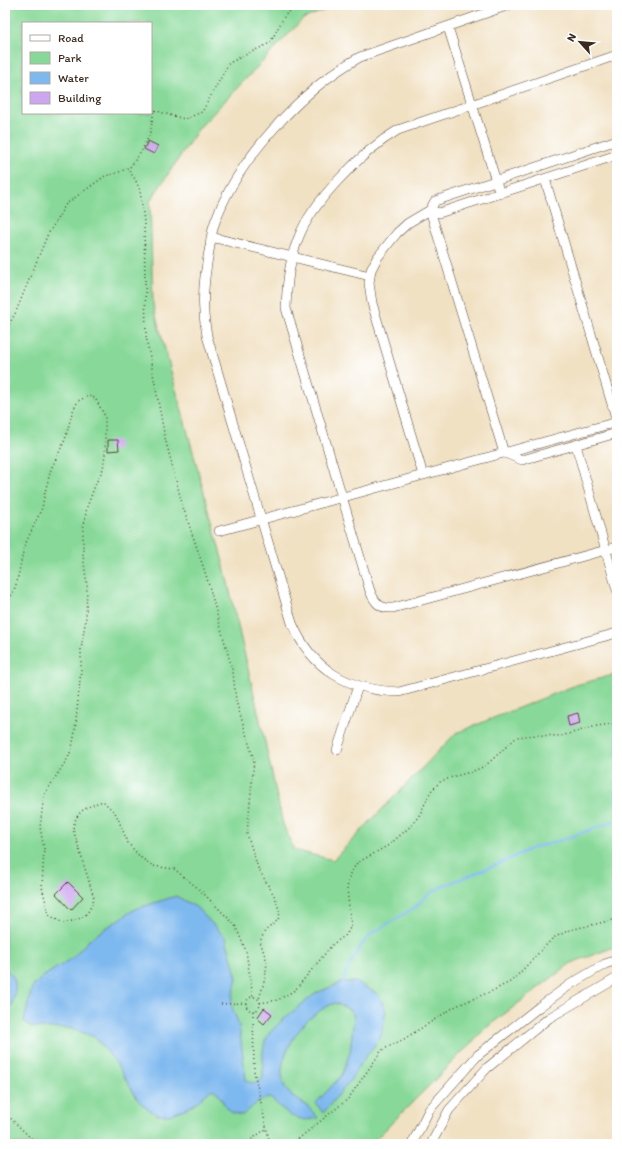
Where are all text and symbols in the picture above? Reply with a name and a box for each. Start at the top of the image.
legend [22,22,152,114]
north arrow [560,22,600,62]
text: Road [58,31,84,45]
text: N [564,31,579,44]
text: Park [58,51,82,65]
text: Water [58,71,89,85]
text: Building [58,91,102,105]

